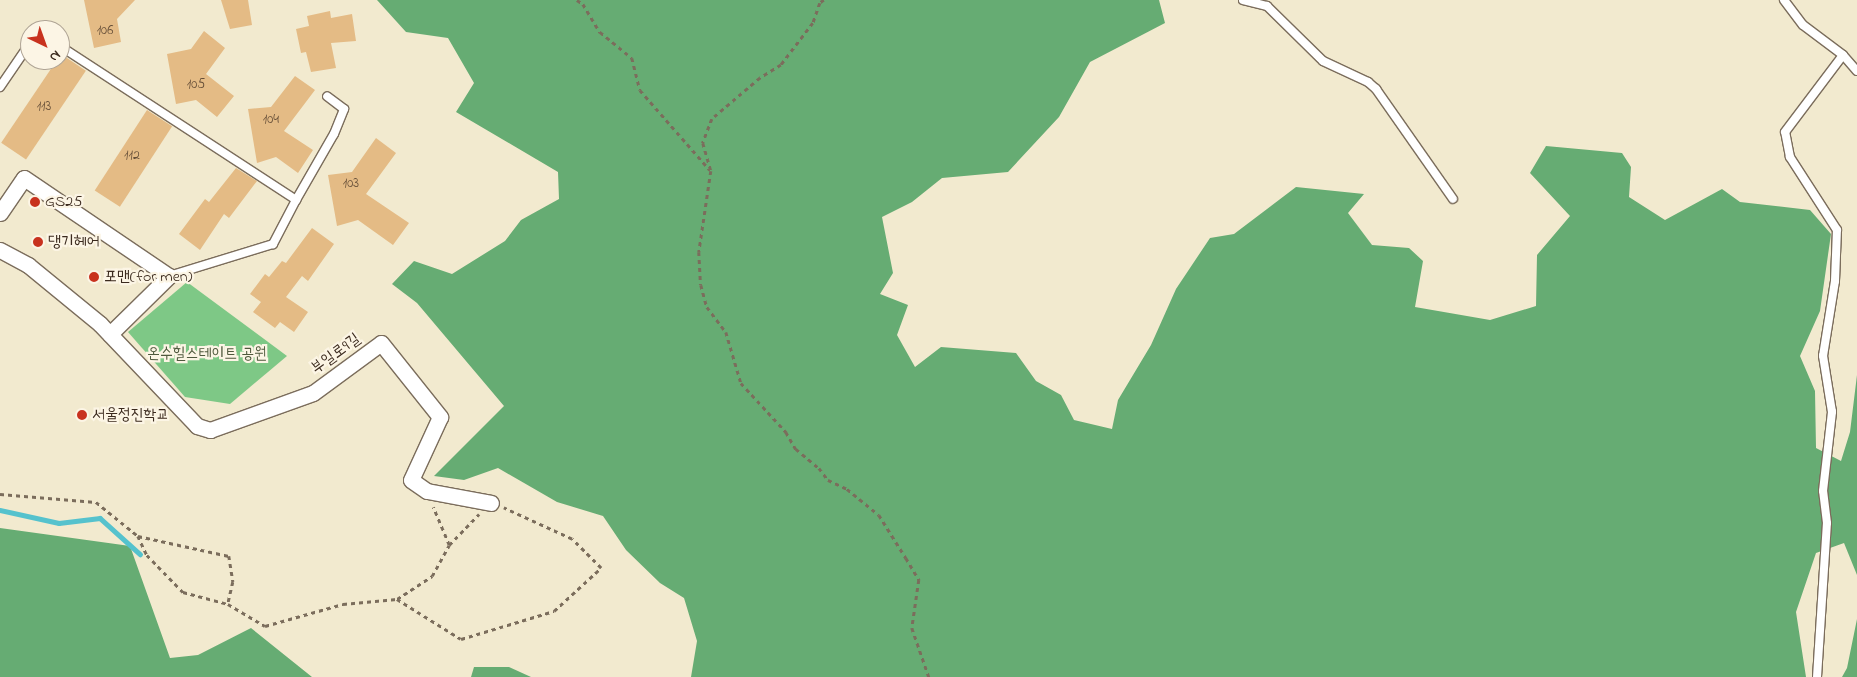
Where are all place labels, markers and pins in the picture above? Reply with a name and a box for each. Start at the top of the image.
place label: GS25 [45,192,82,212]
marker: GS25 [29,196,41,208]
place label: 댕기헤어 [48,232,100,252]
marker: 댕기헤어 [32,236,44,248]
place label: 포맨(for men) [104,267,192,287]
marker: 포맨(for men) [88,271,100,283]
place label: 서울정진학교 [92,405,169,425]
marker: 서울정진학교 [76,409,88,421]

